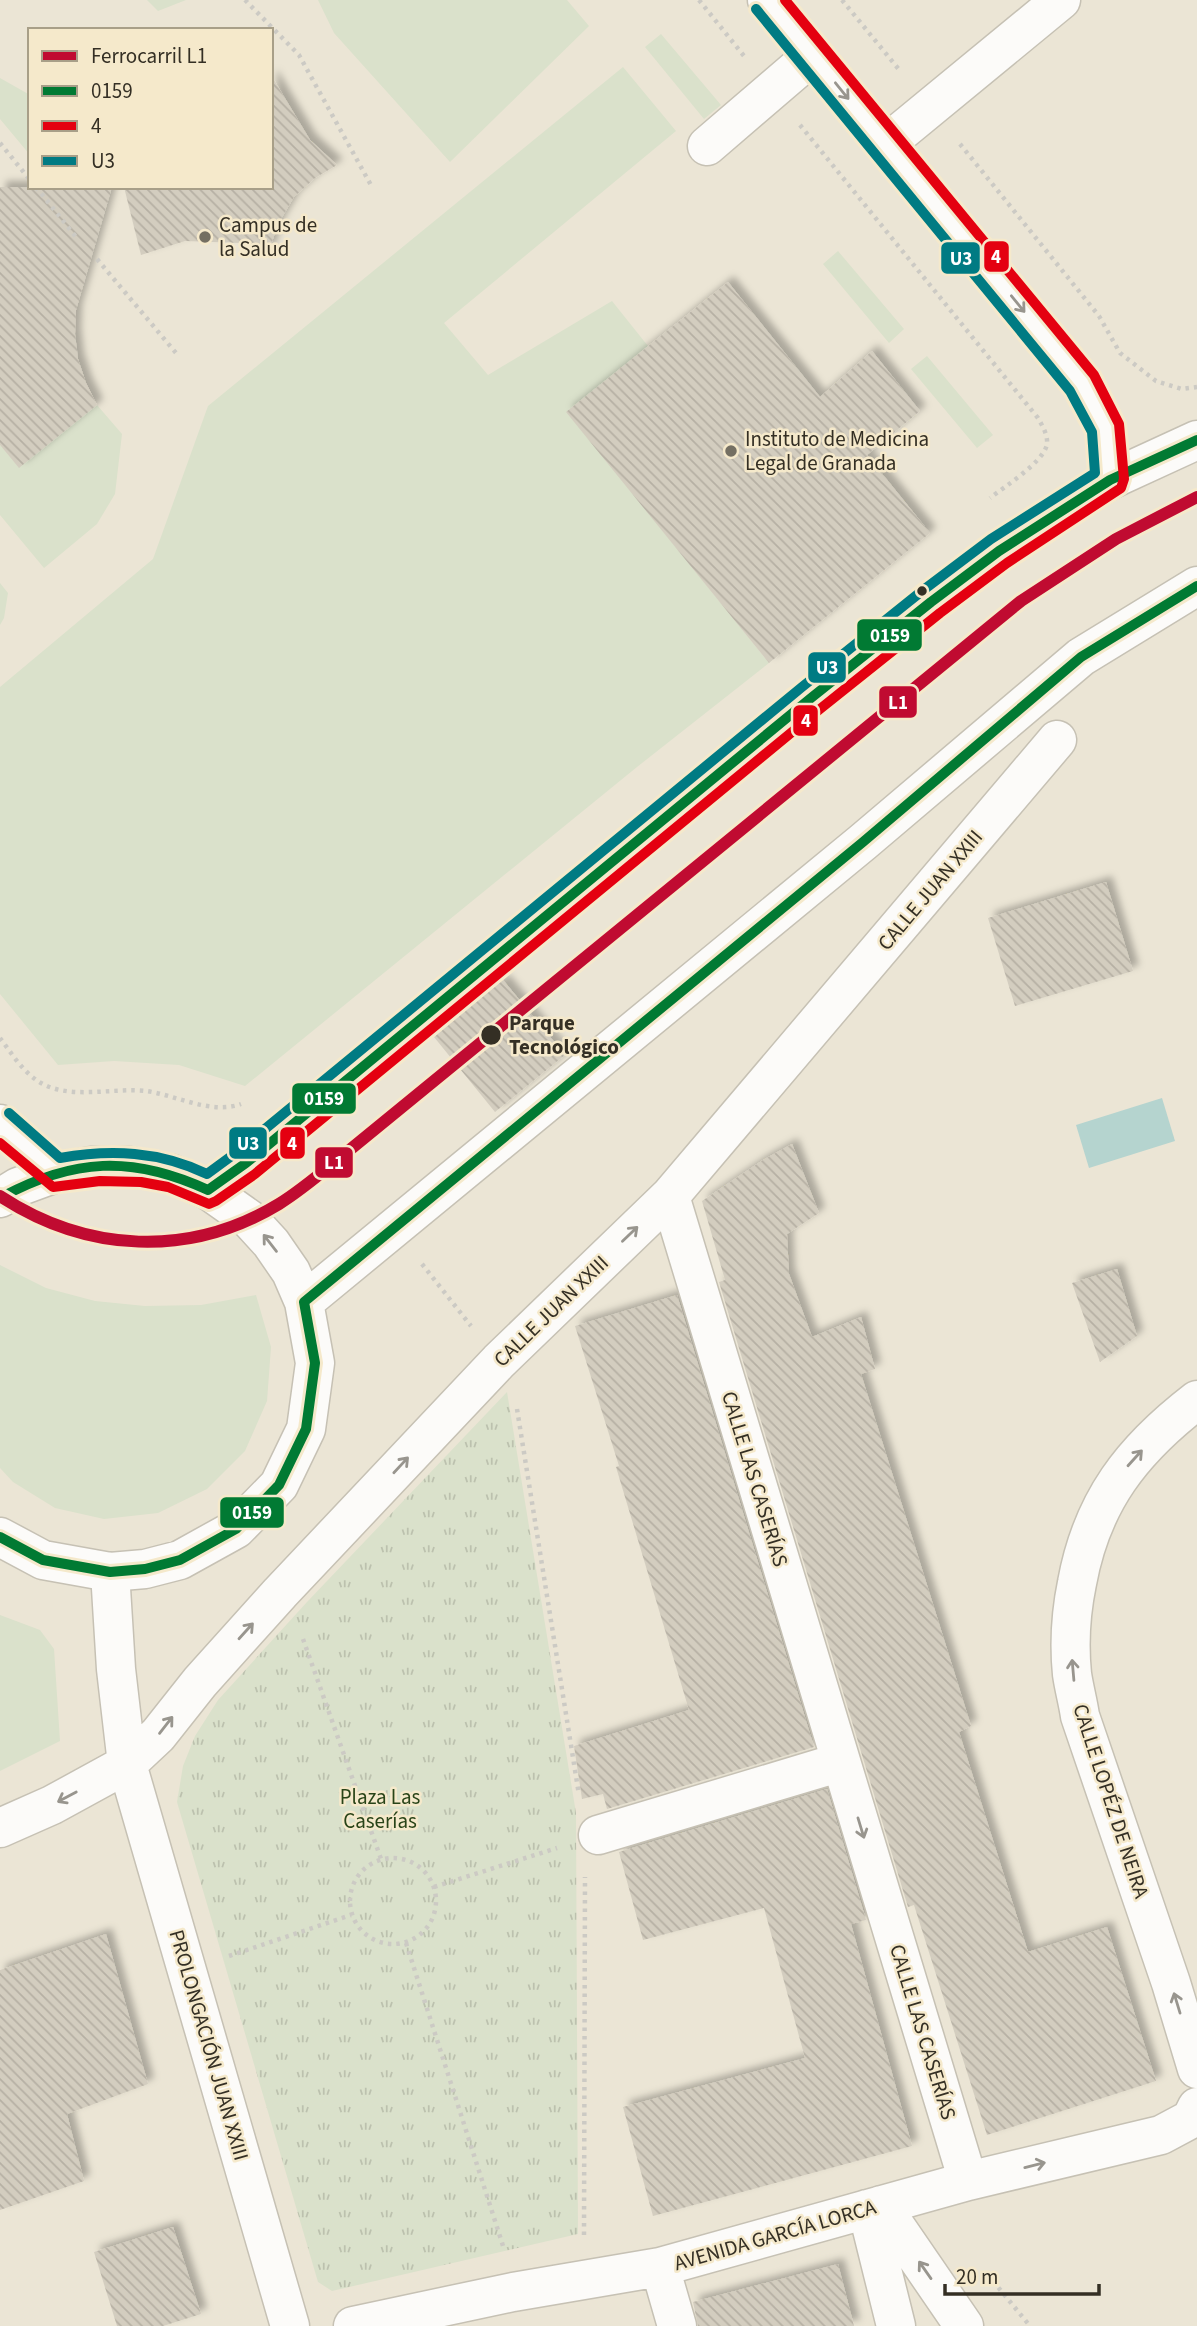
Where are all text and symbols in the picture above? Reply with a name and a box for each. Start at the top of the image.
legend [28,28,273,189]
text: Ferrocarril L1 [91,41,207,71]
text: 0159 [91,76,133,106]
one-way arrow [834,81,849,99]
text: 4 [91,111,101,141]
text: U3 [91,146,115,176]
place label: Campus de la Salud [219,210,317,264]
marker: Campus de la Salud [197,229,213,245]
line badge: 4 [983,240,1010,273]
line badge: U3 [940,241,981,275]
text: 4 [991,244,1001,271]
text: U3 [950,246,972,273]
one-way arrow [1010,294,1025,312]
place label: Instituto de Medicina Legal de Granada [745,424,929,478]
marker: Instituto de Medicina Legal de Granada [723,443,739,459]
unlabelled marker [915,584,929,598]
line badge: 0159 [856,618,923,652]
text: 0159 [870,623,910,650]
line badge: U3 [807,651,847,684]
text: U3 [816,655,838,682]
line badge: L1 [878,685,918,719]
text: L1 [888,690,908,717]
line badge: 4 [792,704,819,737]
text: 4 [801,708,811,735]
street label: CALLE JUAN XXIII [870,823,990,957]
place label: Parque Tecnológico [509,1008,619,1062]
marker: Parque Tecnológico [479,1023,503,1047]
line badge: 0159 [291,1082,357,1115]
text: 0159 [304,1086,344,1113]
line badge: U3 [228,1126,268,1160]
line badge: 4 [279,1126,306,1160]
text: U3 [237,1131,259,1158]
text: 4 [287,1131,297,1158]
line badge: L1 [314,1146,354,1179]
text: L1 [324,1150,344,1177]
one-way arrow [621,1225,638,1242]
one-way arrow [263,1234,278,1253]
street label: CALLE JUAN XXIII [487,1248,615,1374]
street label: CALLE LAS CASERÍAS [714,1388,796,1570]
one-way arrow [1127,1449,1143,1467]
one-way arrow [393,1456,409,1474]
line badge: 0159 [219,1496,285,1529]
text: 0159 [232,1500,272,1527]
one-way arrow [238,1623,254,1641]
one-way arrow [1066,1659,1079,1682]
street label: CALLE LOPÉZ DE NEIRA [1065,1700,1157,1903]
one-way arrow [158,1717,173,1735]
park label: Plaza Las Caserías [340,1782,421,1836]
one-way arrow [57,1791,78,1804]
one-way arrow [855,1816,868,1838]
street label: PROLONGACIÓN JUAN XXIII [162,1926,256,2164]
street label: CALLE LAS CASERÍAS [882,1941,964,2123]
one-way arrow [1170,1993,1182,2015]
one-way arrow [1023,2158,1046,2171]
street label: AVENIDA GARCÍA LORCA [671,2192,880,2278]
scale bar [945,2252,1099,2296]
one-way arrow [918,2261,932,2280]
text: 20 m [956,2262,998,2292]

